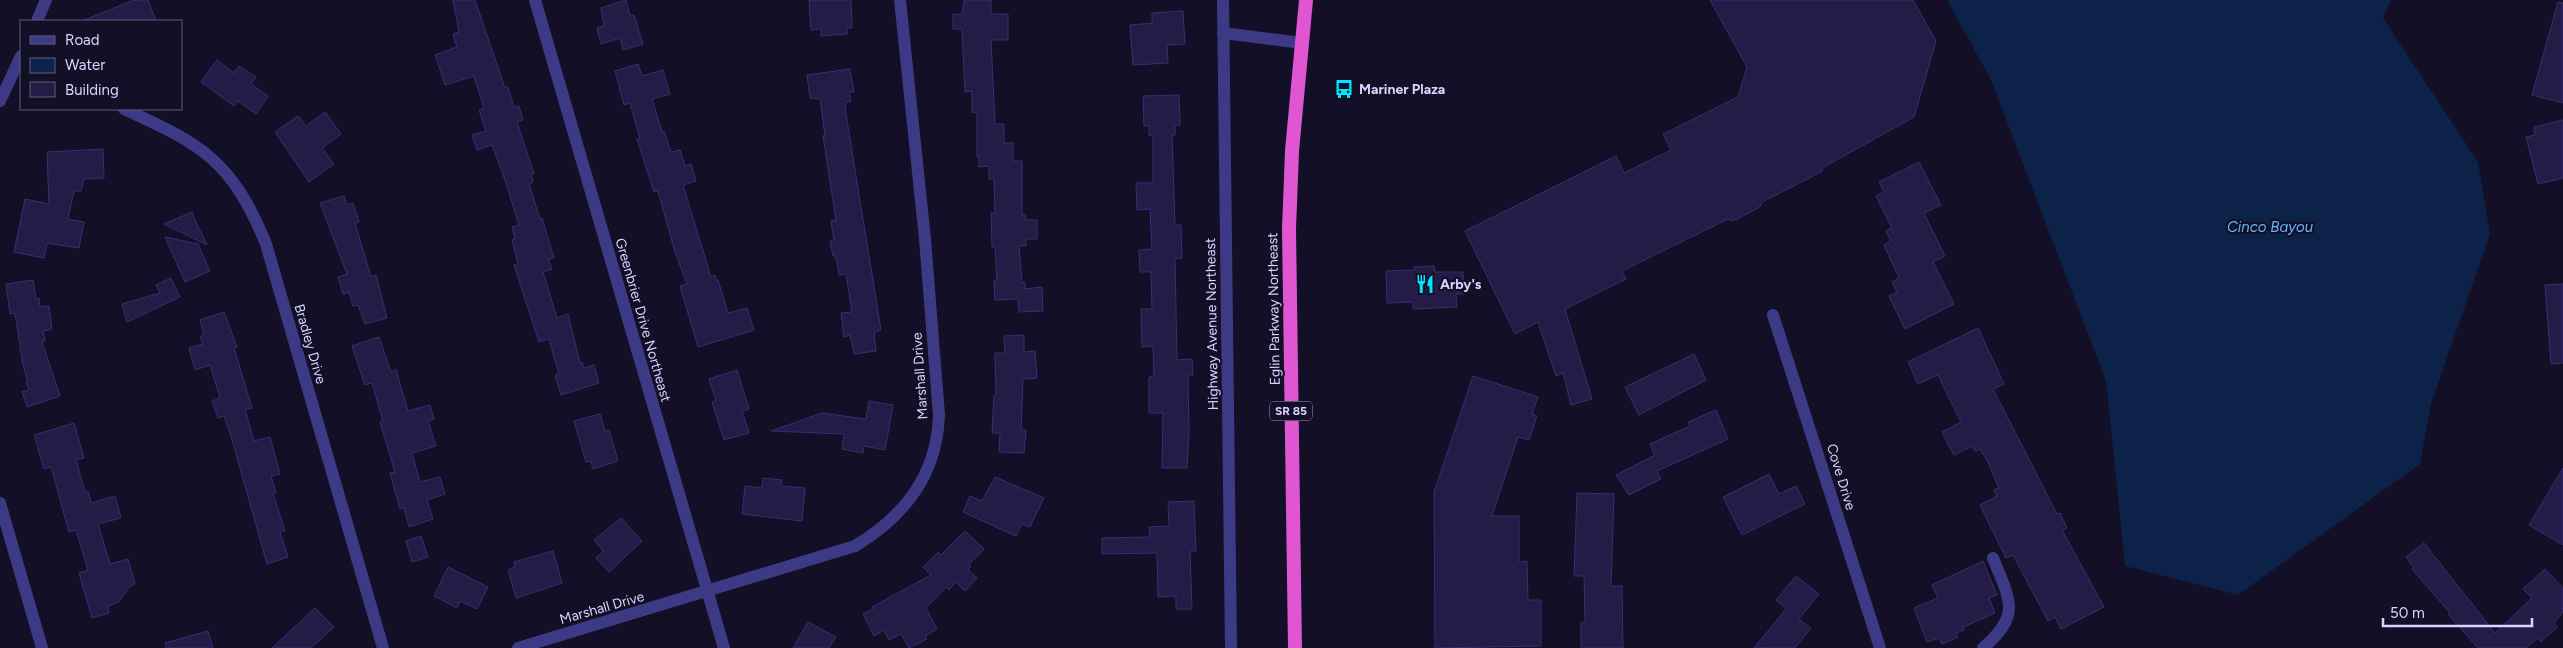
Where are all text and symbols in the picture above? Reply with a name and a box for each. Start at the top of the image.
legend [20,20,182,110]
text: Road [65,31,100,49]
text: Water [65,56,105,74]
bus stop icon: Mariner Plaza [1333,78,1355,100]
text: Building [65,81,119,99]
place label: Mariner Plaza [1359,81,1445,98]
water label: Cinco Bayou [2227,218,2313,236]
street label: Eglin Parkway Northeast [1264,232,1284,386]
street label: Greenbrier Drive Northeast [611,236,675,404]
street label: Highway Avenue Northeast [1202,238,1222,410]
restaurant icon: Arby's [1414,273,1436,295]
place label: Arby's [1440,276,1482,293]
street label: Bradley Drive [290,302,330,386]
street label: Marshall Drive [908,332,932,420]
road number: SR 85 [1270,402,1312,421]
street label: Cove Drive [1823,442,1859,513]
street label: Marshall Drive [558,588,647,628]
scale bar [2383,596,2532,628]
text: 50 m [2390,604,2425,622]

